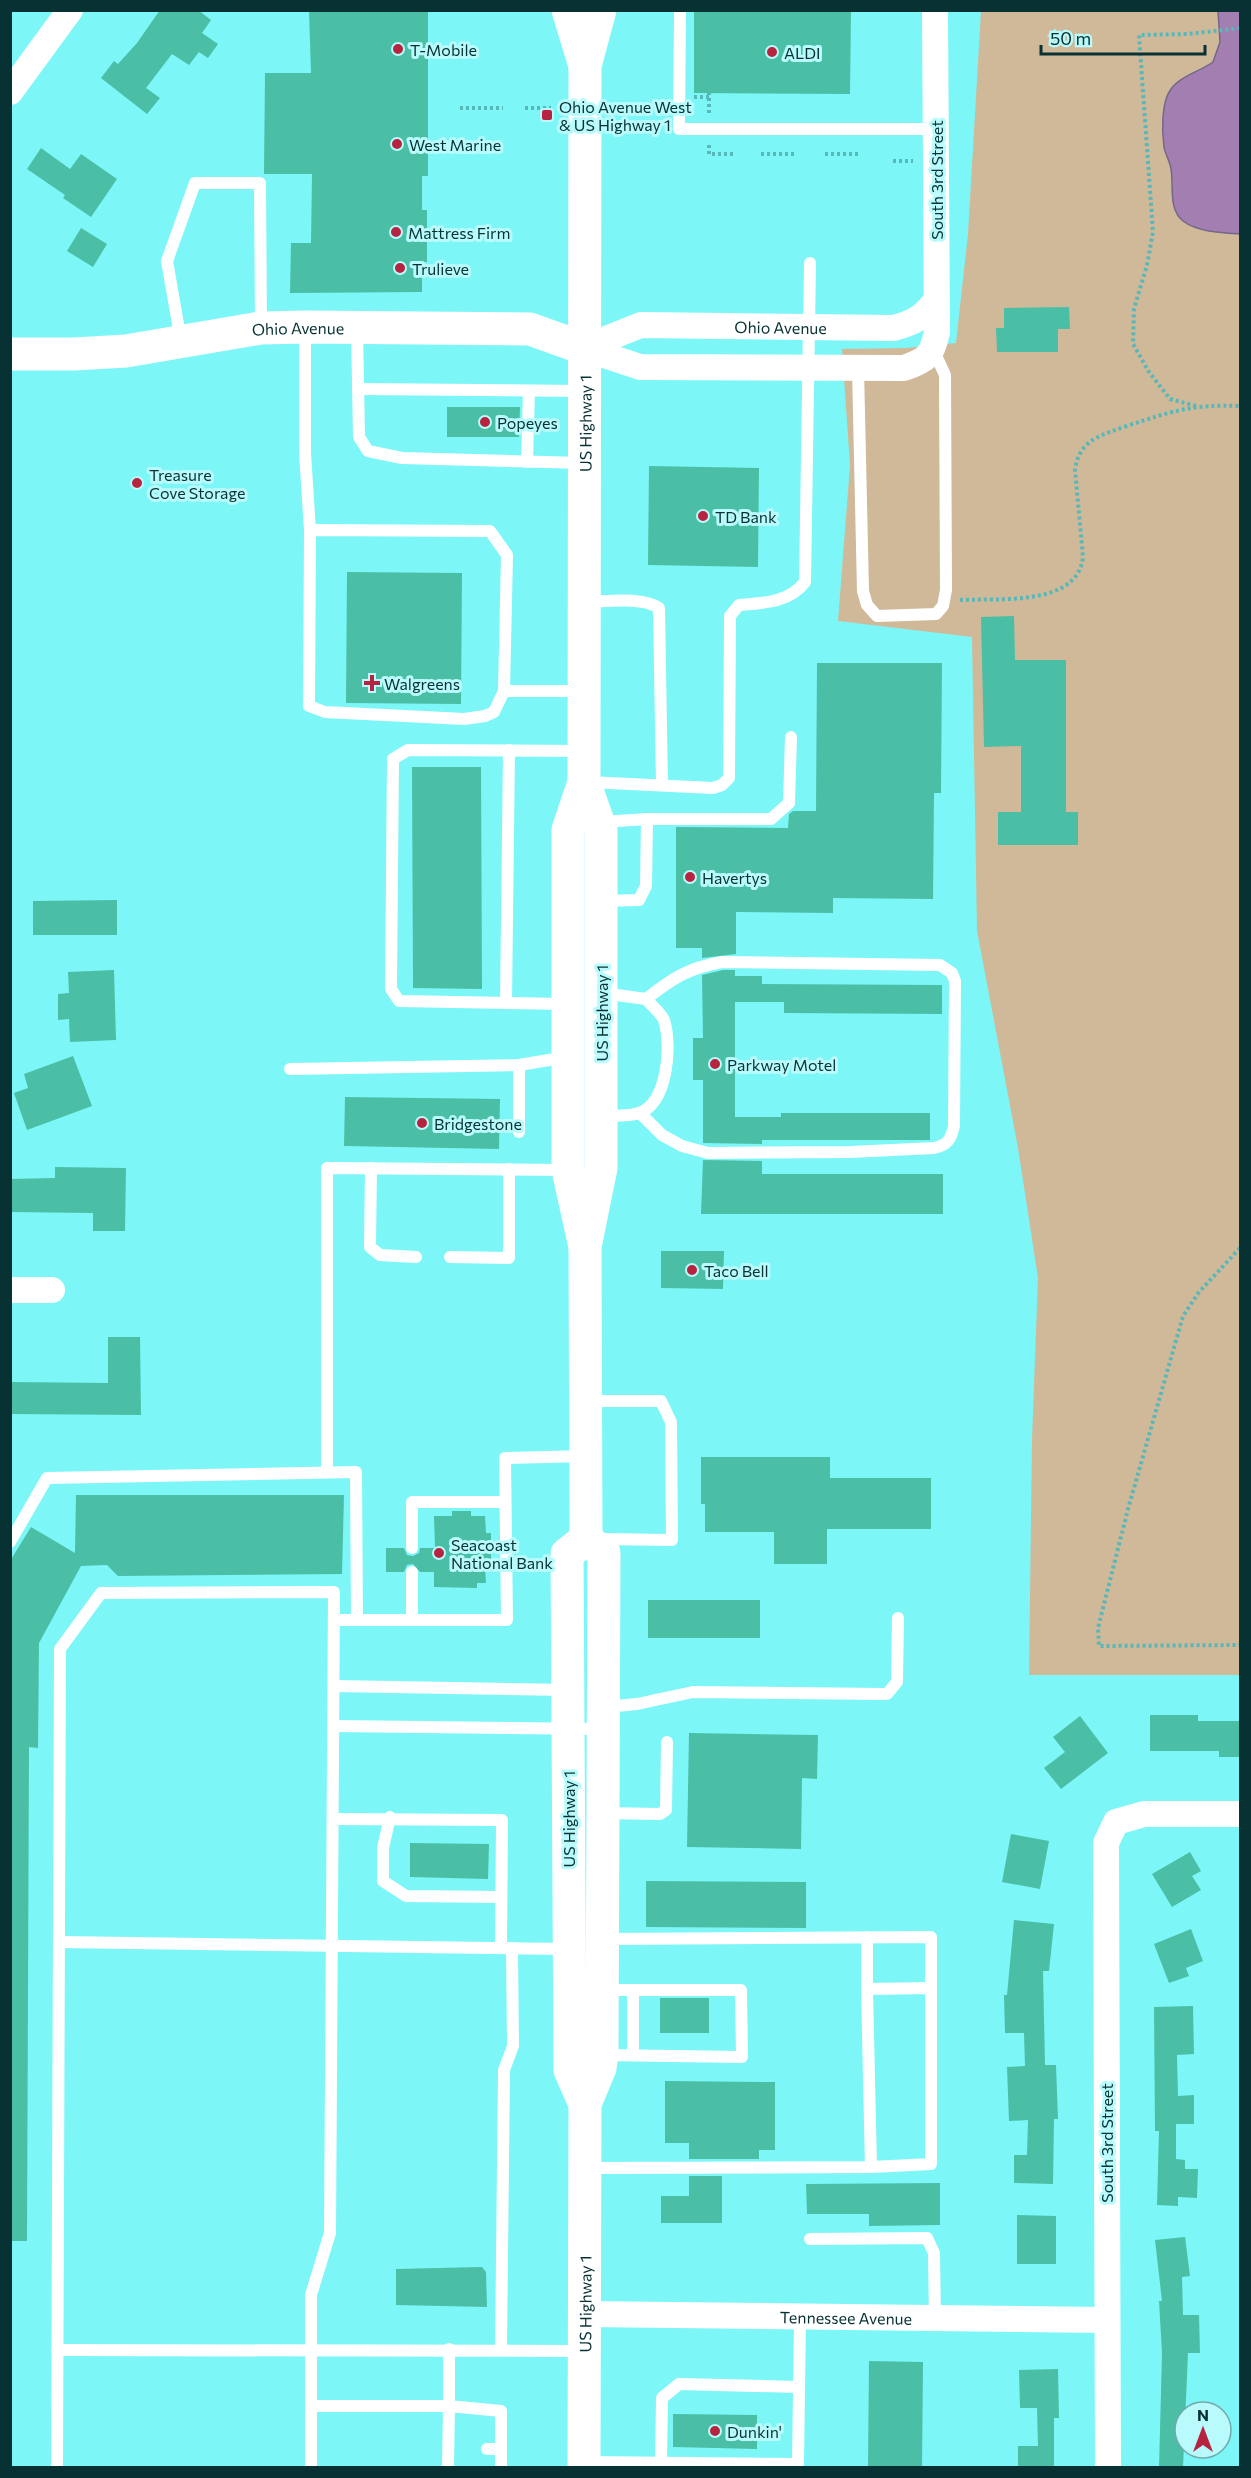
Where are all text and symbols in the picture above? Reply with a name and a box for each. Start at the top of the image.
scale bar [1041,18,1204,56]
text: 50 m [1050,27,1091,49]
place label: T-Mobile [410,40,477,59]
marker: T-Mobile [391,42,405,56]
place label: ALDI [784,43,820,62]
marker: ALDI [765,45,779,59]
place label: Ohio Avenue West & US Highway 1 [559,97,692,134]
marker: Ohio Avenue West & US Highway 1 [540,108,554,122]
street label: South 3rd Street [927,120,946,240]
place label: West Marine [409,135,501,154]
marker: West Marine [390,137,404,151]
place label: Mattress Firm [408,223,510,242]
marker: Mattress Firm [389,225,403,239]
place label: Trulieve [412,259,469,278]
marker: Trulieve [393,261,407,275]
street label: Ohio Avenue [250,317,344,339]
street label: Ohio Avenue [734,317,827,337]
street label: US Highway 1 [575,375,594,472]
place label: Popeyes [497,413,558,432]
marker: Popeyes [478,415,492,429]
place label: Treasure Cove Storage [149,465,245,502]
marker: Treasure Cove Storage [130,476,144,490]
place label: TD Bank [715,507,777,526]
marker: TD Bank [696,509,710,523]
place label: Walgreens [384,674,460,693]
marker: Walgreens [365,676,379,690]
place label: Havertys [702,868,767,887]
marker: Havertys [683,870,697,884]
street label: US Highway 1 [592,965,611,1061]
place label: Parkway Motel [727,1055,836,1074]
marker: Parkway Motel [708,1057,722,1071]
place label: Bridgestone [434,1114,522,1133]
marker: Bridgestone [415,1116,429,1130]
place label: Taco Bell [704,1261,769,1280]
marker: Taco Bell [685,1263,699,1277]
place label: Seacoast National Bank [451,1535,553,1572]
marker: Seacoast National Bank [432,1546,446,1560]
street label: US Highway 1 [559,1771,578,1867]
street label: South 3rd Street [1097,2083,1116,2203]
street label: US Highway 1 [575,2255,594,2353]
street label: Tennessee Avenue [780,2307,912,2327]
north arrow [1173,2400,1233,2460]
text: N [1197,2405,1209,2424]
place label: Dunkin' [727,2422,782,2441]
marker: Dunkin' [708,2424,722,2438]

